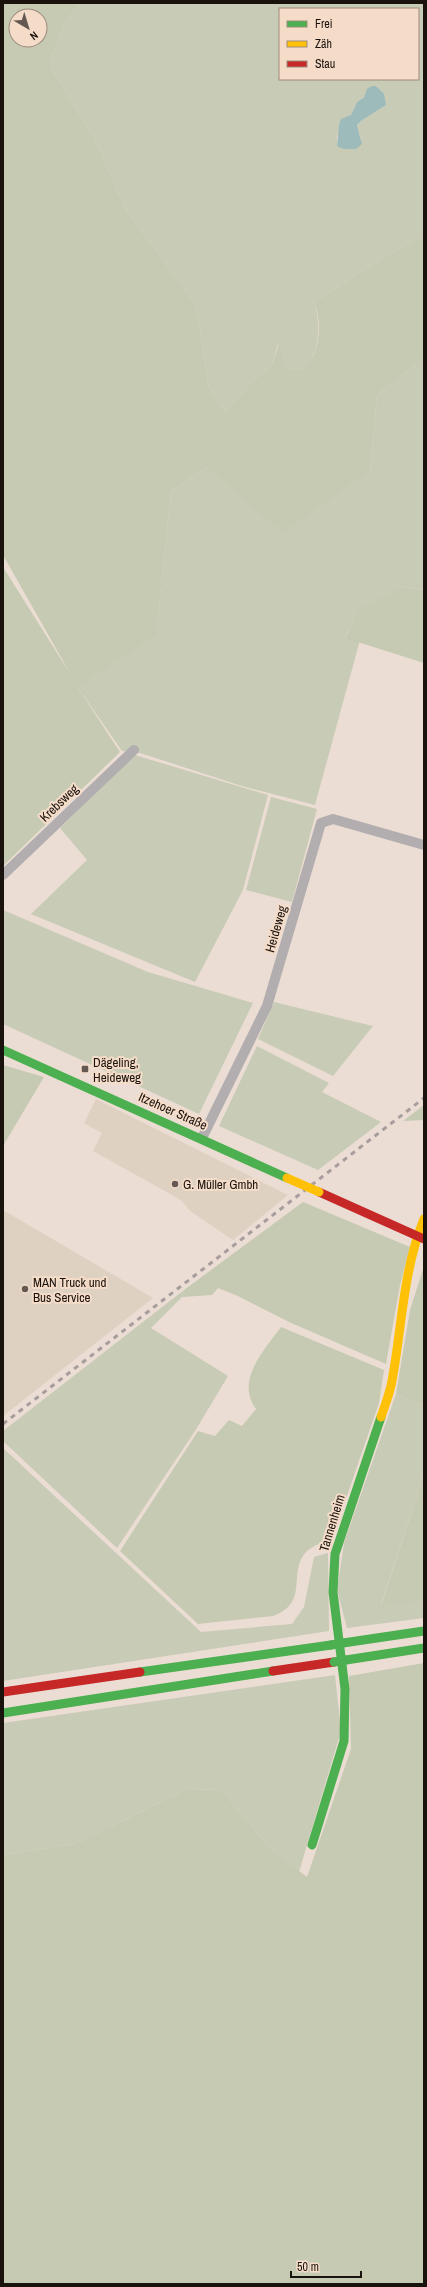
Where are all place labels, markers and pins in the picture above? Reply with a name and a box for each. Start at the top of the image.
place label: Dägeling, Heideweg [93,1054,141,1086]
marker: Dägeling, Heideweg [80,1064,90,1074]
place label: G. Müller Gmbh [183,1176,258,1193]
marker: G. Müller Gmbh [170,1179,180,1189]
place label: MAN Truck und Bus Service [33,1274,107,1306]
marker: MAN Truck und Bus Service [20,1284,30,1294]

